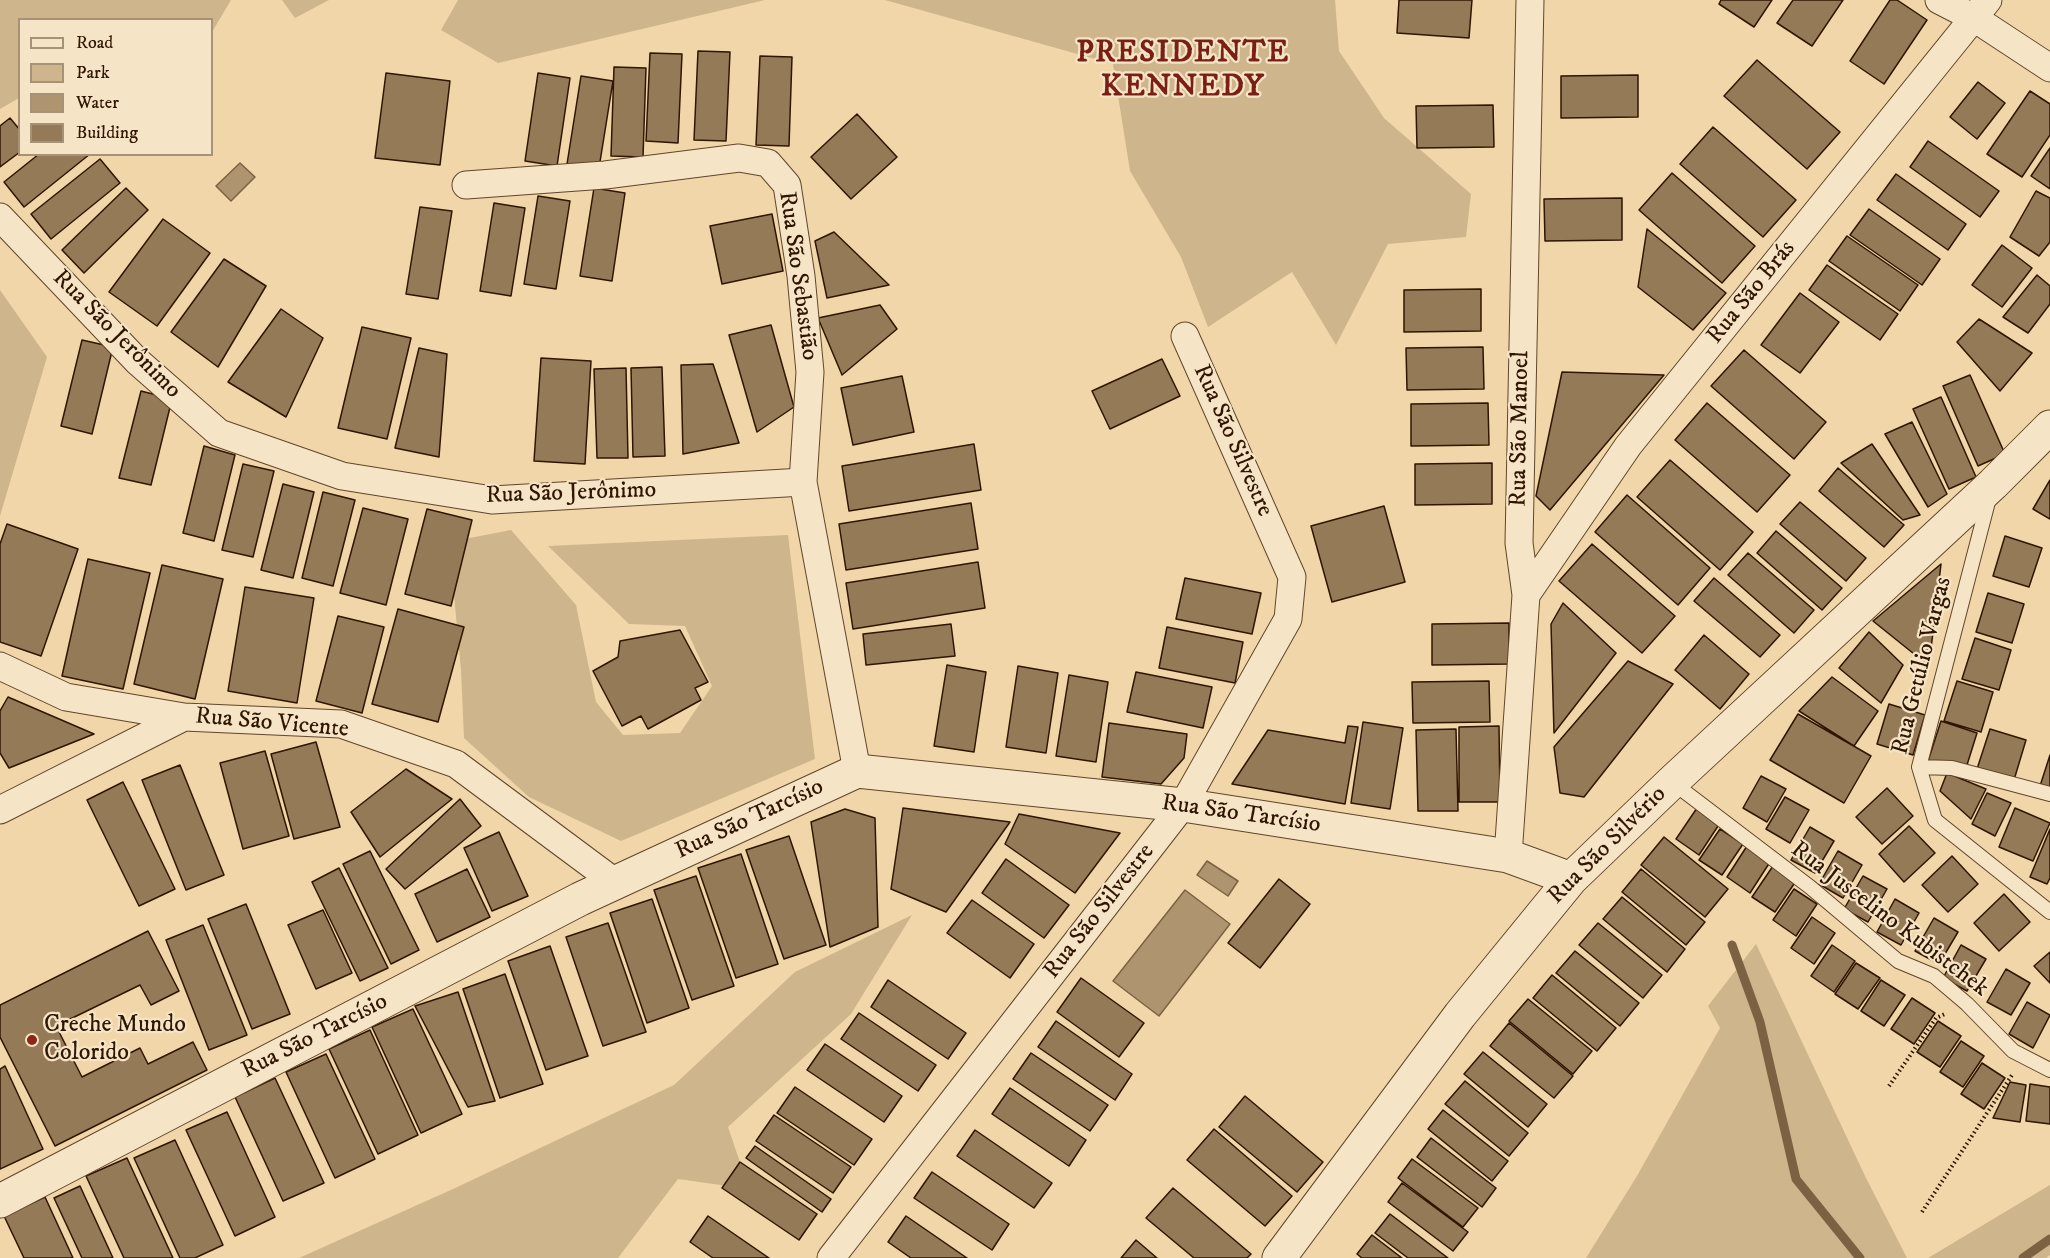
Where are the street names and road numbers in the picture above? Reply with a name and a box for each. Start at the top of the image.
street label: Rua São Sebastião [771,190,823,362]
street label: Rua São Brás [1702,235,1802,351]
street label: Rua São Jerônimo [46,265,186,405]
street label: Rua São Manoel [1505,351,1537,507]
street label: Rua São Silvestre [1186,361,1278,521]
street label: Rua São Jerônimo [485,477,657,511]
street label: Rua Getúlio Vargas [1887,574,1959,758]
street label: Rua São Vicente [194,703,350,745]
street label: Rua São Tarcísio [671,773,829,867]
street label: Rua São Silvério [1543,781,1673,911]
street label: Rua São Tarcísio [1160,790,1322,840]
street label: Rua Juscelino Kubistchek [1784,836,1994,1004]
street label: Rua São Silvestre [1038,839,1162,985]
street label: Rua São Tarcísio [237,988,393,1086]

